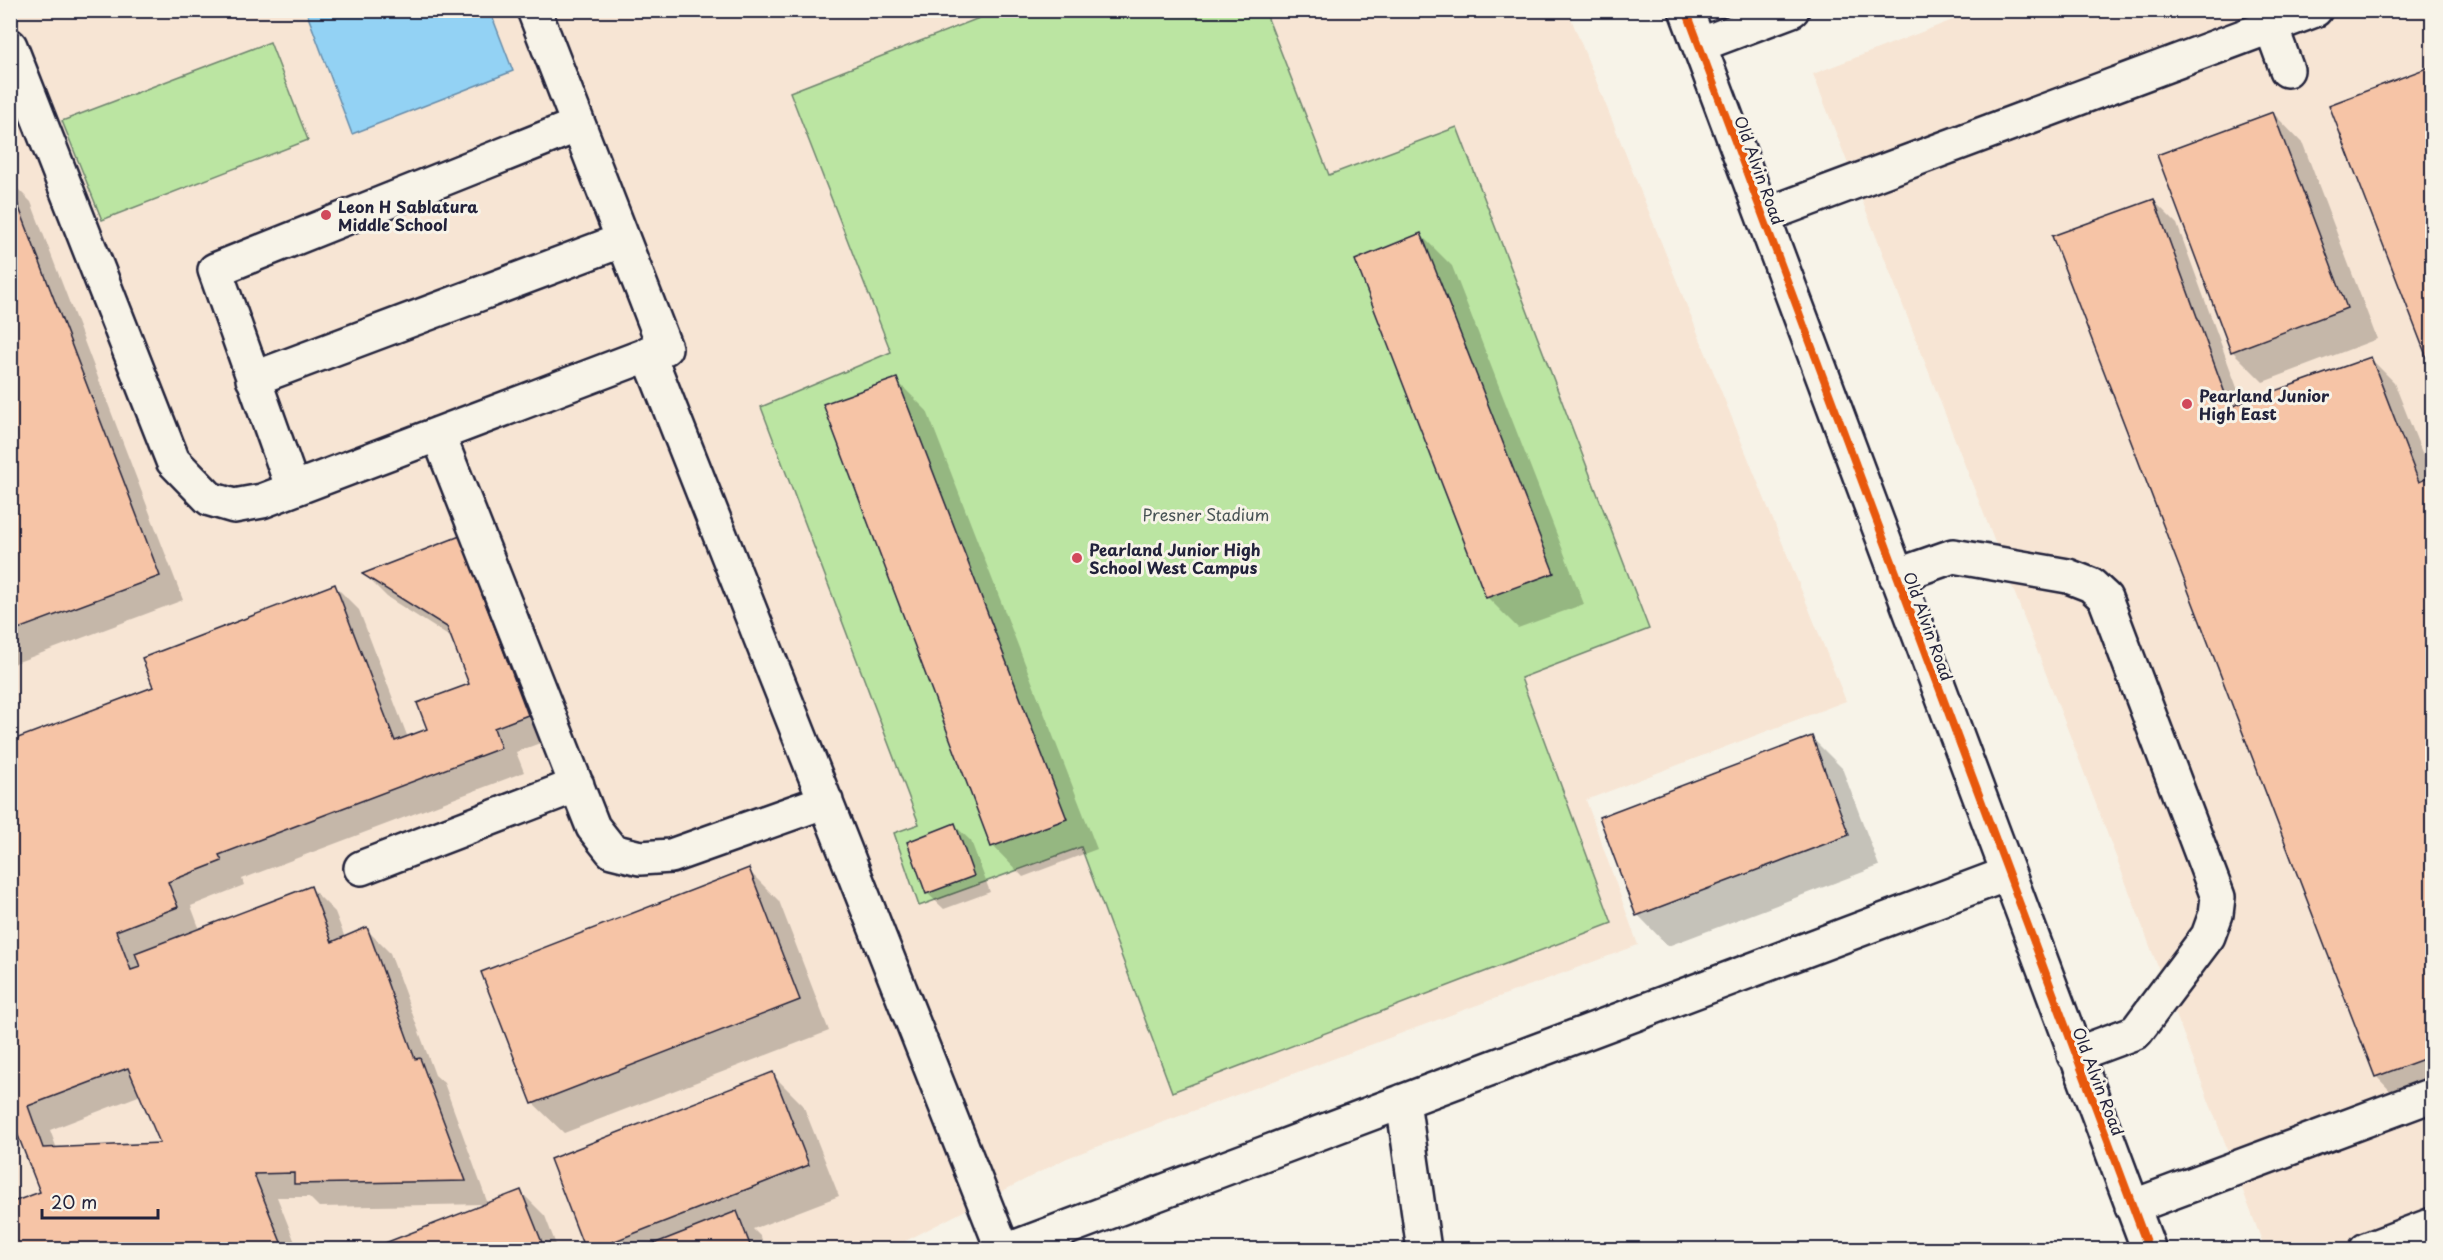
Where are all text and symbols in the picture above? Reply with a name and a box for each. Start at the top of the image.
street label: Old Alvin Road [1729,112,1791,228]
place label: Leon H Sablatura Middle School [338,194,478,236]
marker: Leon H Sablatura Middle School [319,208,333,222]
place label: Pearland Junior High East [2199,383,2330,425]
marker: Pearland Junior High East [2180,397,2194,411]
park label: Presner Stadium [1143,502,1269,526]
place label: Pearland Junior High School West Campus [1089,537,1261,579]
marker: Pearland Junior High School West Campus [1070,551,1084,565]
street label: Old Alvin Road [1898,568,1960,684]
street label: Old Alvin Road [2067,1023,2131,1139]
scale bar [42,1182,158,1220]
text: 20 m [51,1188,97,1215]

